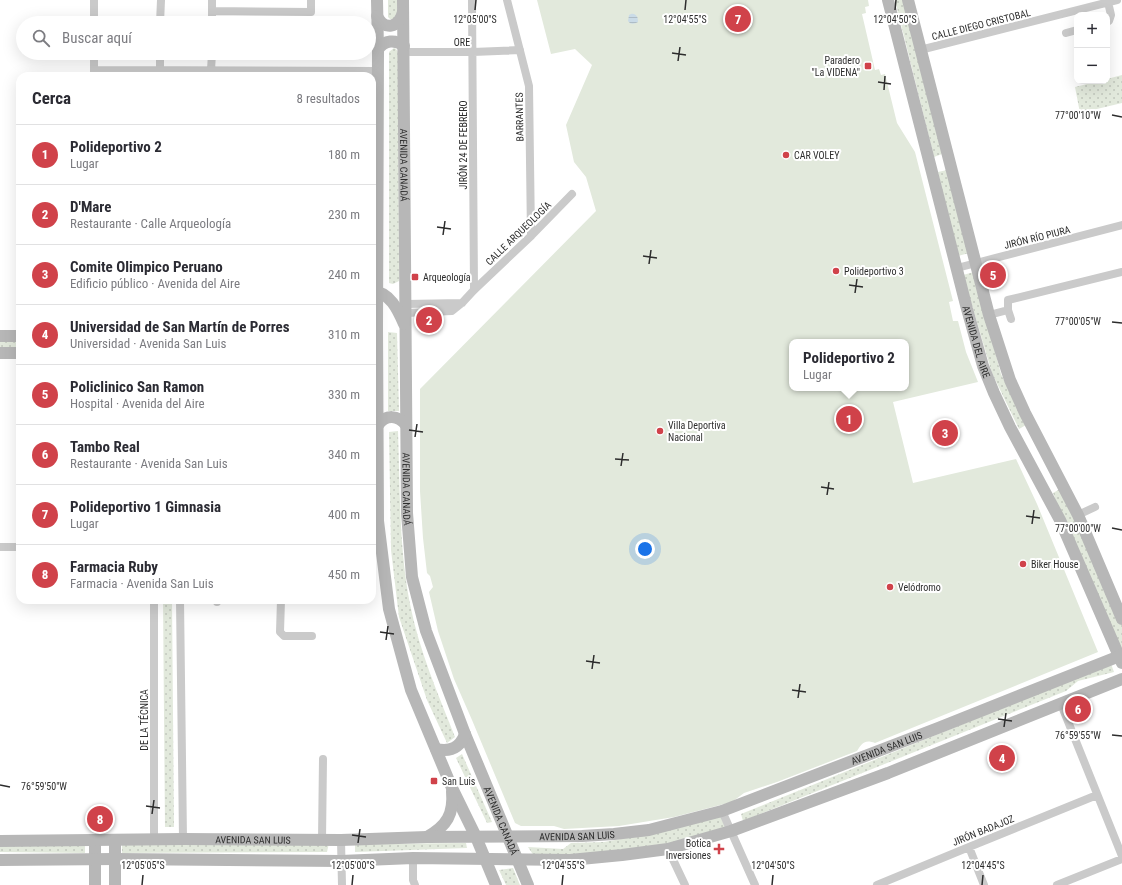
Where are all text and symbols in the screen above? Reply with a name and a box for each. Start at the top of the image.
pin: 7 [725,4,751,34]
street label: CALLE DIEGO CRISTOBAL [931,7,1032,42]
map controls [1074,12,1110,84]
button: + [1074,12,1110,48]
text: 12°05'00"S [453,14,497,25]
text: 12°04'55"S [663,14,707,25]
text: 12°04'50"S [873,14,917,25]
search box [16,16,376,60]
icon: search [30,27,52,49]
text: Buscar aquí [62,29,132,47]
street label: ORE [454,37,470,48]
button: − [1074,48,1110,84]
place label: Paradero "La VIDENA" [812,55,860,78]
marker: Paradero "La VIDENA" [863,61,873,71]
text: Cerca [32,88,71,108]
text: 8 resultados [296,91,360,106]
street label: BARRANTES [514,92,525,142]
street label: JIRÓN 24 DE FEBRERO [457,100,469,190]
text: 77°00'10"W [1055,110,1101,121]
street label: AVENIDA CANADÁ [398,128,411,202]
text: Polideportivo 2 [70,138,162,156]
text: 1 [42,147,48,162]
text: 180 m [328,147,360,162]
marker: CAR VOLEY [781,150,791,160]
place label: CAR VOLEY [794,150,840,161]
text: Lugar [70,156,99,171]
text: D'Mare [70,198,111,216]
street label: CALLE ARQUEOLOGÍA [483,198,553,267]
text: 2 [42,207,48,222]
text: 230 m [328,207,360,222]
text: Restaurante · Calle Arqueología [70,216,231,231]
street label: JIRÓN RÍO PIURA [1003,223,1072,251]
text: Comite Olimpico Peruano [70,258,223,276]
pin: 5 [980,260,1006,290]
marker: Polideportivo 3 [831,266,841,276]
place label: Polideportivo 3 [844,266,904,277]
text: 3 [42,267,48,282]
text: 240 m [328,267,360,282]
marker: Arqueología [410,272,420,282]
place label: Arqueología [423,272,471,283]
text: Edificio público · Avenida del Aire [70,276,240,291]
pin: 2 [416,305,442,335]
street label: AVENIDA DEL AIRE [960,305,992,380]
text: 77°00'05"W [1055,316,1101,327]
text: Universidad de San Martín de Porres [70,318,289,336]
text: 4 [42,327,48,342]
text: 310 m [328,327,360,342]
text: Universidad · Avenida San Luis [70,336,226,351]
popup [789,339,909,391]
text: Polideportivo 2 [803,349,895,367]
text: Lugar [803,367,832,382]
text: Policlinico San Ramon [70,378,204,396]
text: 5 [42,387,48,402]
text: 330 m [328,387,360,402]
text: Hospital · Avenida del Aire [70,396,205,411]
pin: 1 [836,404,862,434]
pin: 3 [932,418,958,448]
place label: Villa Deportiva Nacional [668,420,726,443]
marker: Villa Deportiva Nacional [655,426,665,436]
text: Tambo Real [70,438,140,456]
text: 6 [42,447,48,462]
text: 340 m [328,447,360,462]
street label: AVENIDA CANADÁ [401,452,414,526]
text: Restaurante · Avenida San Luis [70,456,228,471]
text: Polideportivo 1 Gimnasia [70,498,221,516]
text: 7 [42,507,48,522]
text: 400 m [328,507,360,522]
text: Lugar [70,516,99,531]
text: 77°00'00"W [1055,523,1101,534]
your location [635,539,655,559]
text: Farmacia Ruby [70,558,158,576]
marker: Biker House [1018,559,1028,569]
place label: Biker House [1031,559,1079,570]
text: 8 [42,567,48,582]
text: 450 m [328,567,360,582]
text: Farmacia · Avenida San Luis [70,576,214,591]
marker: Velódromo [885,582,895,592]
place label: Velódromo [898,582,941,593]
street label: DE LA TÉCNICA [138,689,150,751]
pin: 6 [1065,694,1091,724]
street label: AVENIDA SAN LUIS [849,730,924,767]
text: 76°59'55"W [1055,730,1101,741]
pin: 4 [989,743,1015,773]
marker: San Luis [429,776,439,786]
place label: San Luis [442,776,476,787]
text: 76°59'50"W [21,781,67,792]
street label: AVENIDA CANADÁ [482,785,521,857]
pin: 8 [87,804,113,834]
street label: JIRÓN BADAJOZ [950,812,1016,848]
street label: AVENIDA SAN LUIS [539,829,615,842]
street label: AVENIDA SAN LUIS [215,834,291,846]
place label: Botica Inversiones [666,838,711,861]
marker: Botica Inversiones [714,844,724,854]
text: 12°05'05"S [121,860,165,871]
text: 12°05'00"S [331,860,375,871]
text: 12°04'55"S [541,860,585,871]
text: 12°04'50"S [751,860,795,871]
text: 12°04'45"S [961,860,1005,871]

